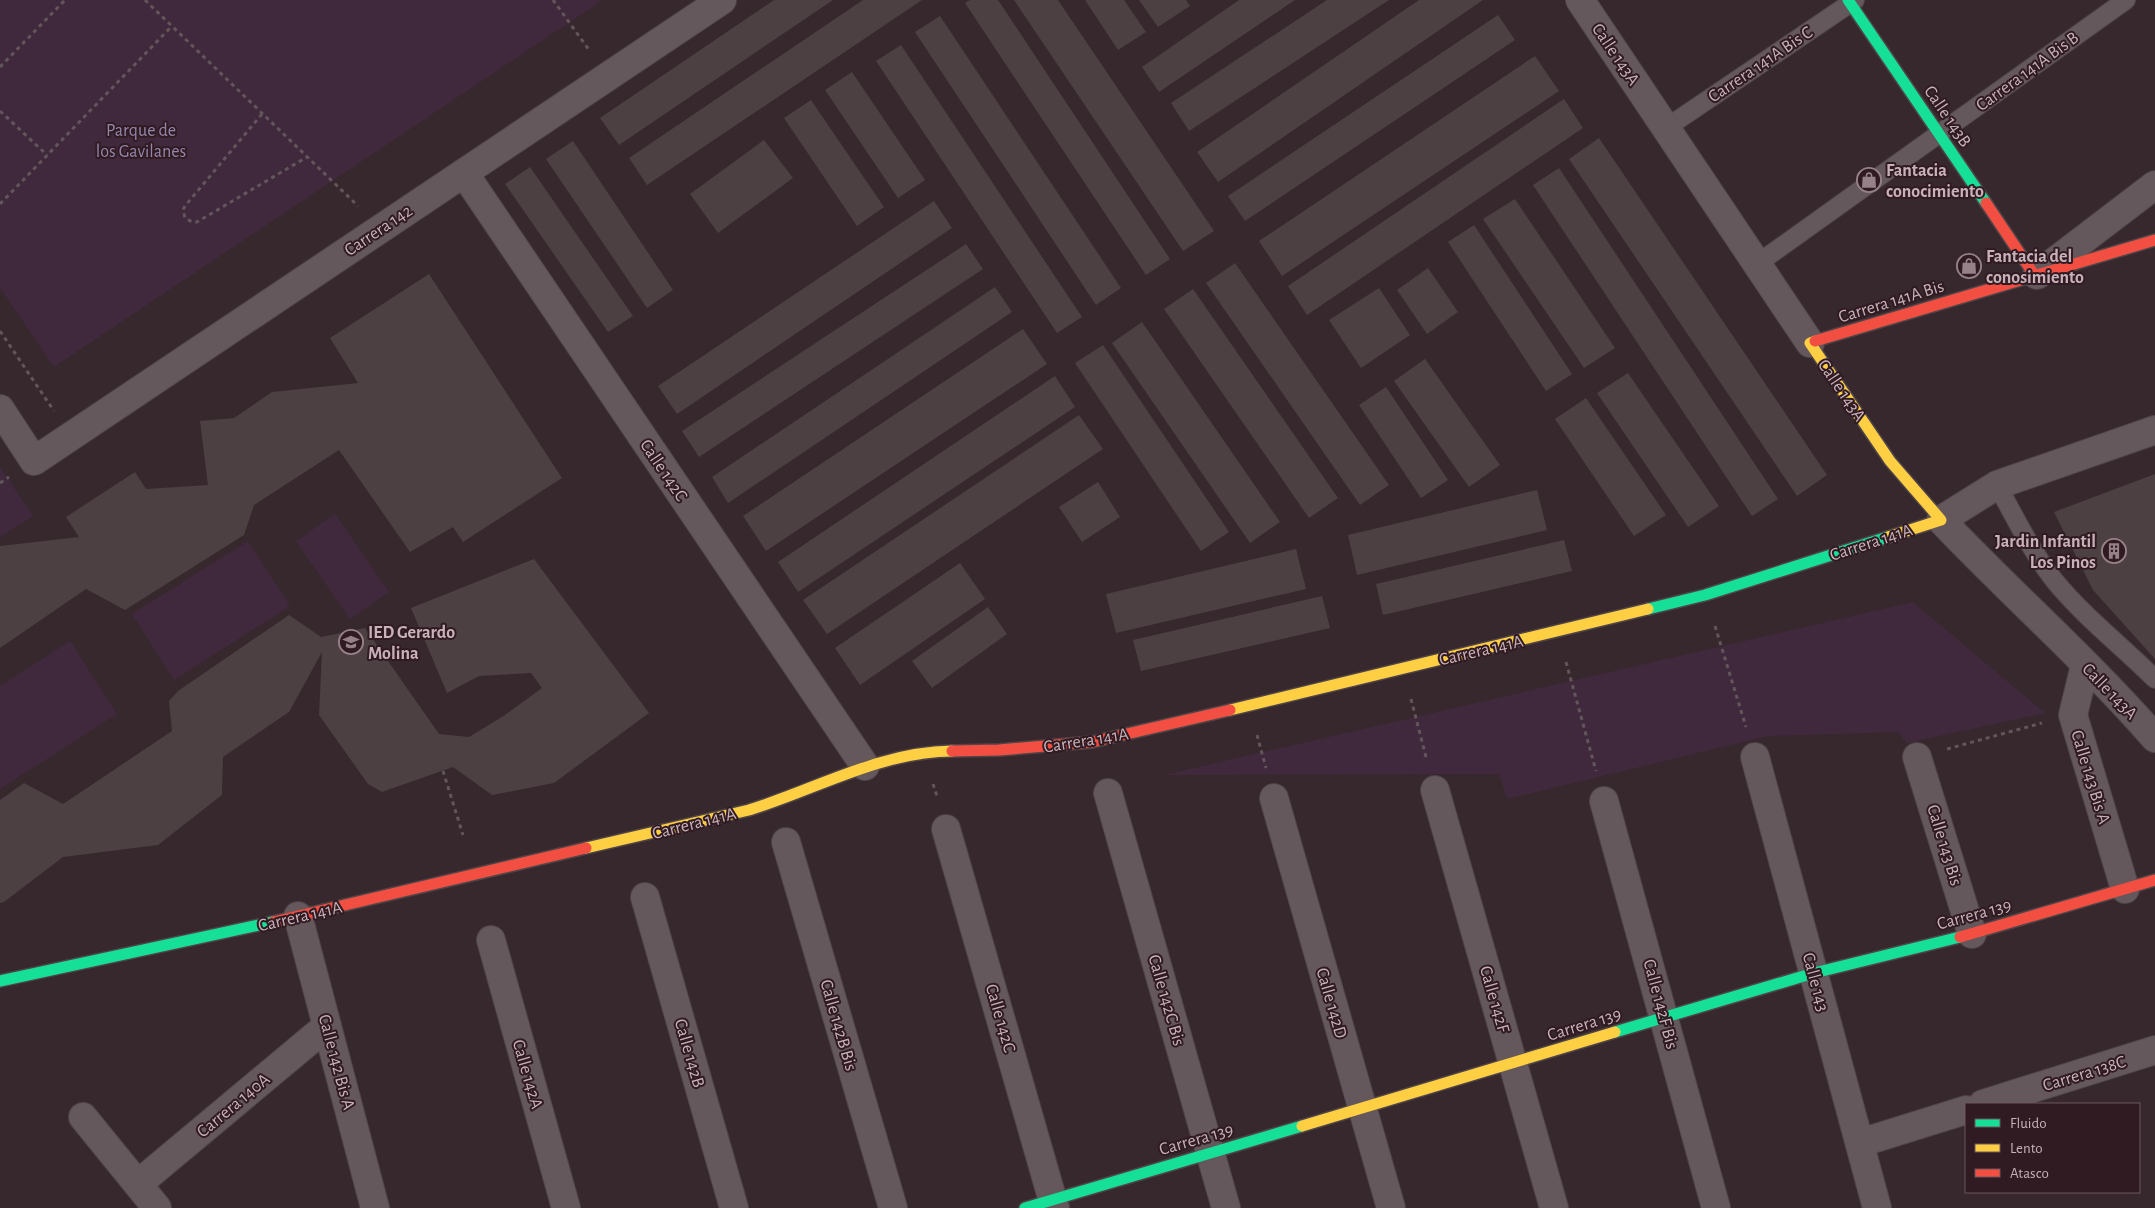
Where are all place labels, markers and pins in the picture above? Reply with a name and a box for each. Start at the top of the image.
place label: Fantacia conocimiento [1886,162,1984,201]
shop icon: Fantacia conocimiento [1856,167,1882,193]
place label: Fantacia del conosimiento [1986,248,2084,287]
shop icon: Fantacia del conosimiento [1956,253,1982,279]
place label: Jardin Infantil Los Pinos [1995,533,2096,572]
building icon: Jardin Infantil Los Pinos [2101,538,2127,564]
place label: IED Gerardo Molina [368,624,455,663]
school or university icon: IED Gerardo Molina [338,629,364,655]

